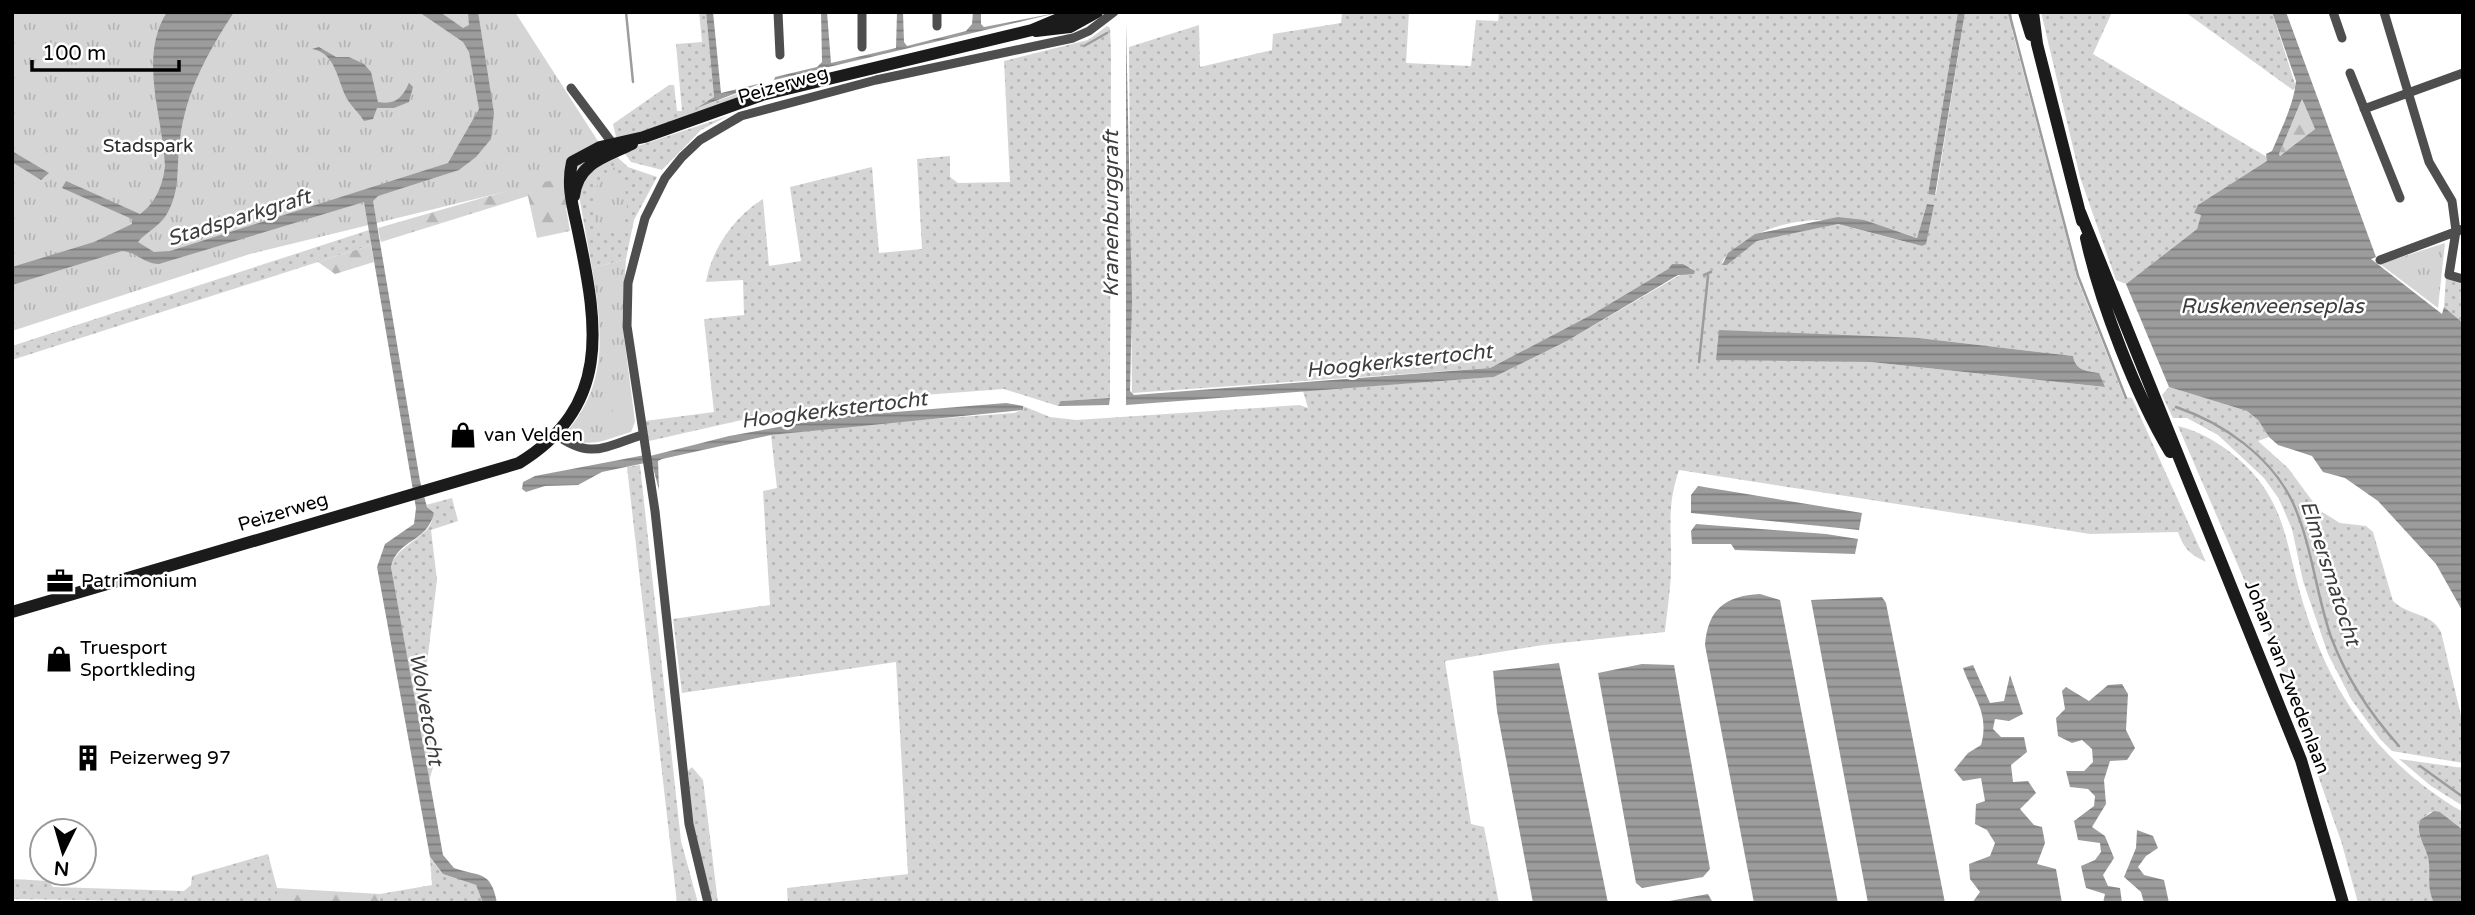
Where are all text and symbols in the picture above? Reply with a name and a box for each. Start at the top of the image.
scale bar [32,28,178,72]
text: 100 m [42,41,106,66]
street label: Peizerweg [735,62,831,108]
water label: Kranenburggraft [1099,128,1124,298]
park label: Stadspark [103,135,193,157]
water label: Stadsparkgraft [164,184,316,252]
water label: Ruskenveenseplas [2180,294,2366,319]
water label: Hoogkerkstertocht [1305,339,1495,383]
water label: Hoogkerkstertocht [740,386,930,434]
shop icon: van Velden [448,420,478,450]
place label: van Velden [484,424,583,446]
street label: Peizerweg [235,488,331,536]
water label: Elmersmatocht [2295,497,2366,651]
office icon: Patrimonium [45,566,75,596]
place label: Patrimonium [81,570,197,592]
street label: Johan van Zwedenlaan [2240,577,2334,777]
place label: Truesport Sportkleding [80,637,196,681]
shop icon: Truesport Sportkleding [44,644,74,674]
water label: Wolvetocht [404,651,449,769]
building icon: Peizerweg 97 [73,743,103,773]
place label: Peizerweg 97 [109,747,231,769]
north arrow [28,817,98,887]
text: N [53,856,70,880]

